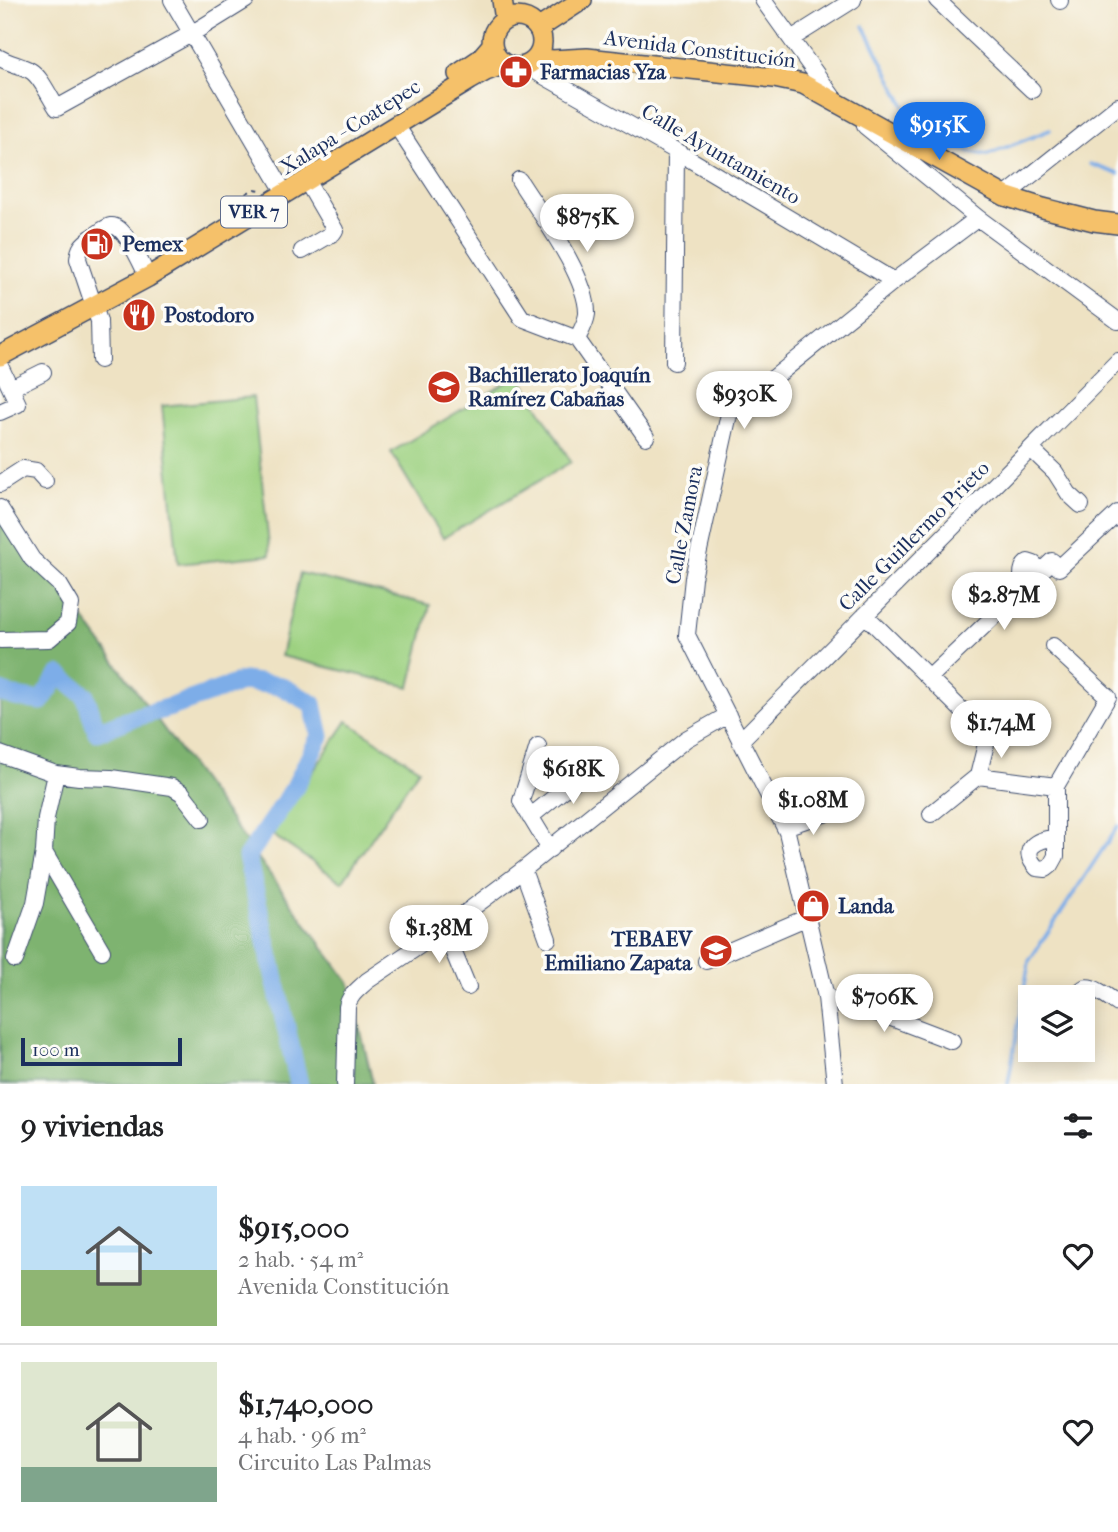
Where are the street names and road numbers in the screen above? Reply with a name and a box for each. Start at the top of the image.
street label: Avenida Constitución [602,25,797,73]
street label: Xalapa - Coatepec [276,74,424,180]
street label: Calle Ayuntamiento [637,99,805,209]
road number: VER 7 [221,196,287,228]
street label: Calle Guillermo Prieto [834,456,994,616]
street label: Calle Zamora [661,463,707,587]

